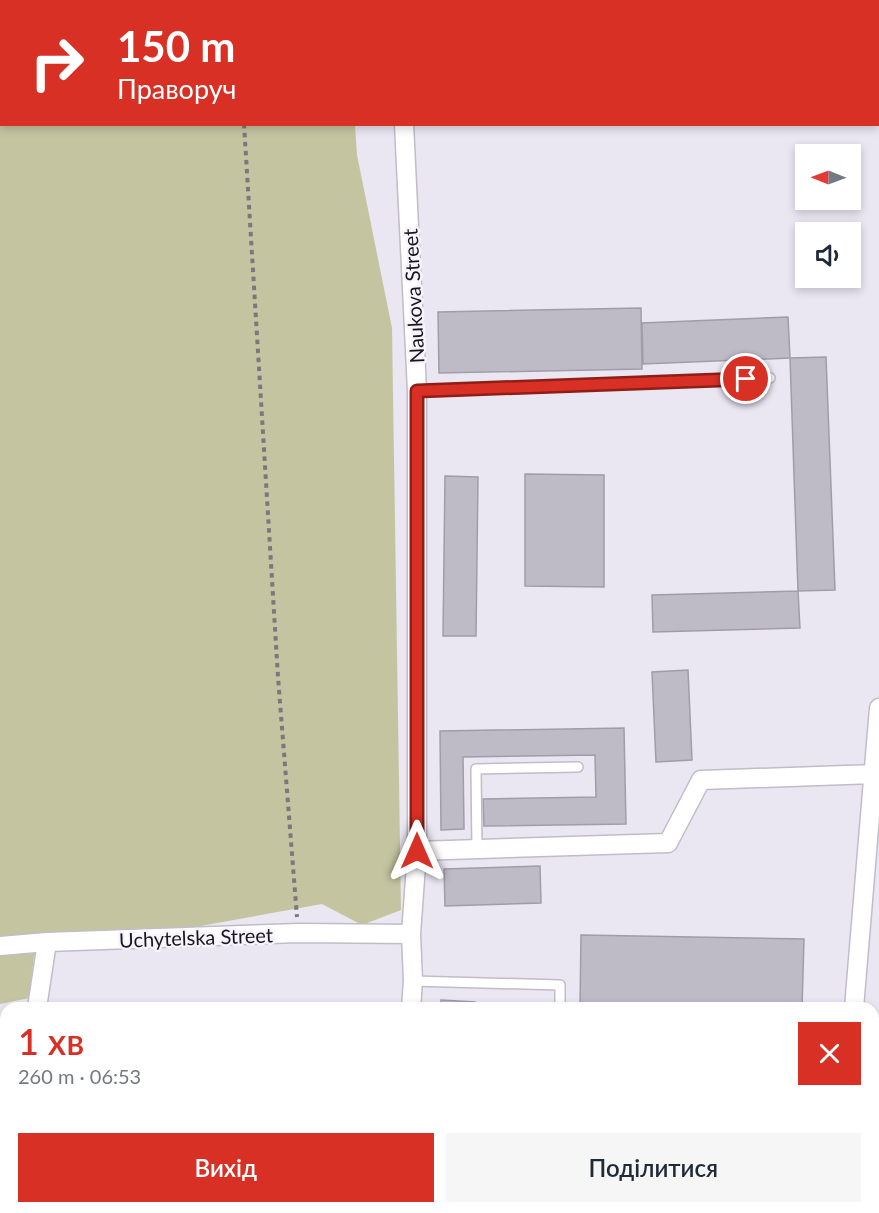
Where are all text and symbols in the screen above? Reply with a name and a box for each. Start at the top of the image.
text: 150 m [117,21,235,71]
icon: right [18,24,96,102]
text: Праворуч [117,72,237,105]
north arrow [795,144,861,210]
map controls [795,144,861,288]
button: sound [795,222,861,288]
street label: Naukova Street [397,228,429,364]
pin [720,353,771,404]
icon: arrive [729,362,762,395]
position arrow [385,819,449,883]
street label: Uchytelska Street [119,922,273,952]
text: 1 хв [18,1019,84,1063]
button: close [798,1022,861,1085]
text: 260 m · 06:53 [18,1064,141,1088]
button: Вихід [18,1133,434,1202]
button: Поділитися [446,1133,861,1202]

